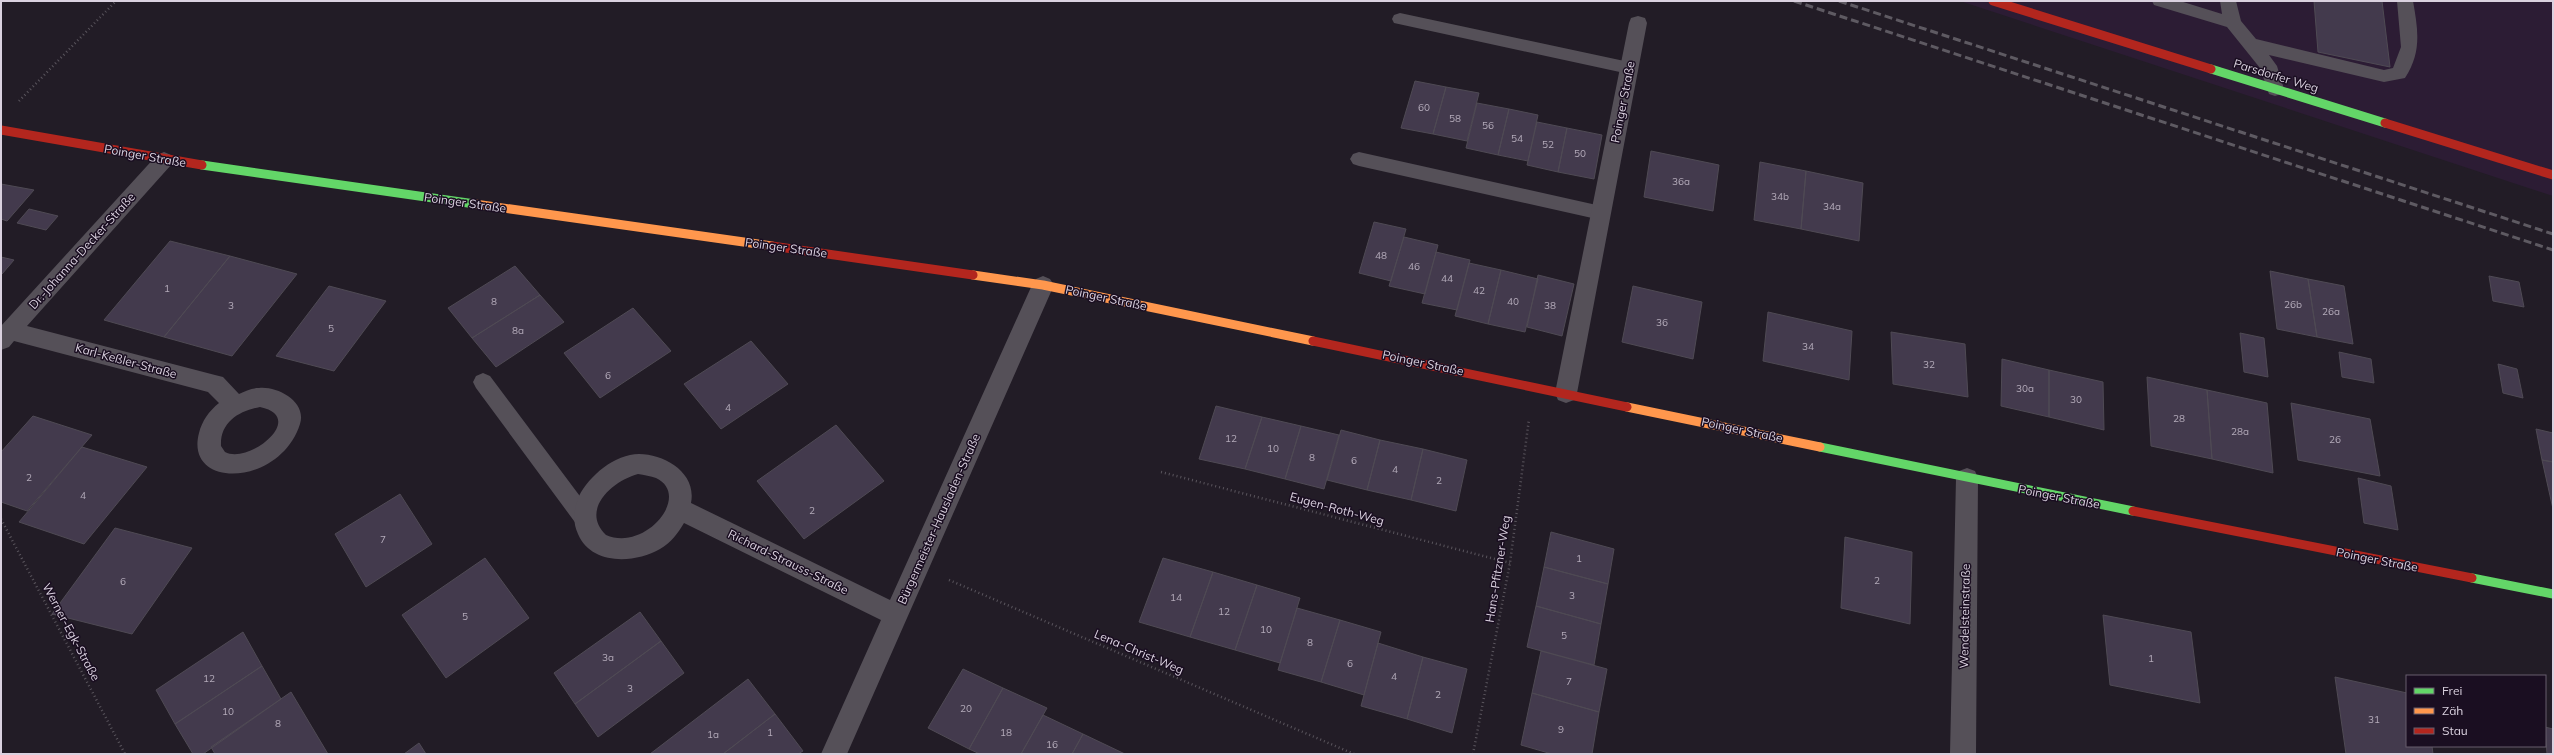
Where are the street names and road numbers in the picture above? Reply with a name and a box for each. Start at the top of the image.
street label: Parsdorfer Weg [2232,55,2320,96]
street label: Poinger Straße [1607,60,1638,144]
street label: Poinger Straße [103,141,187,170]
street label: Dr.-Johanna-Decker-Straße [25,189,138,312]
street label: Poinger Straße [423,189,507,216]
street label: Poinger Straße [744,234,828,261]
street label: Poinger Straße [1064,282,1148,313]
street label: Karl-Keßler-Straße [74,340,179,381]
street label: Poinger Straße [1381,347,1465,378]
street label: Poinger Straße [1700,414,1784,445]
street label: Bürgermeister-Hausladen-Straße [894,431,983,607]
street label: Poinger Straße [2017,481,2101,512]
street label: Eugen-Roth-Weg [1288,489,1386,528]
street label: Hans-Pfitzner-Weg [1482,514,1513,624]
street label: Richard-Strauss-Straße [726,526,851,597]
street label: Poinger Straße [2335,544,2419,575]
street label: Wendelsteinstraße [1956,563,1973,669]
street label: Werner-Egk-Straße [39,580,104,683]
street label: Lena-Christ-Weg [1092,626,1186,677]

